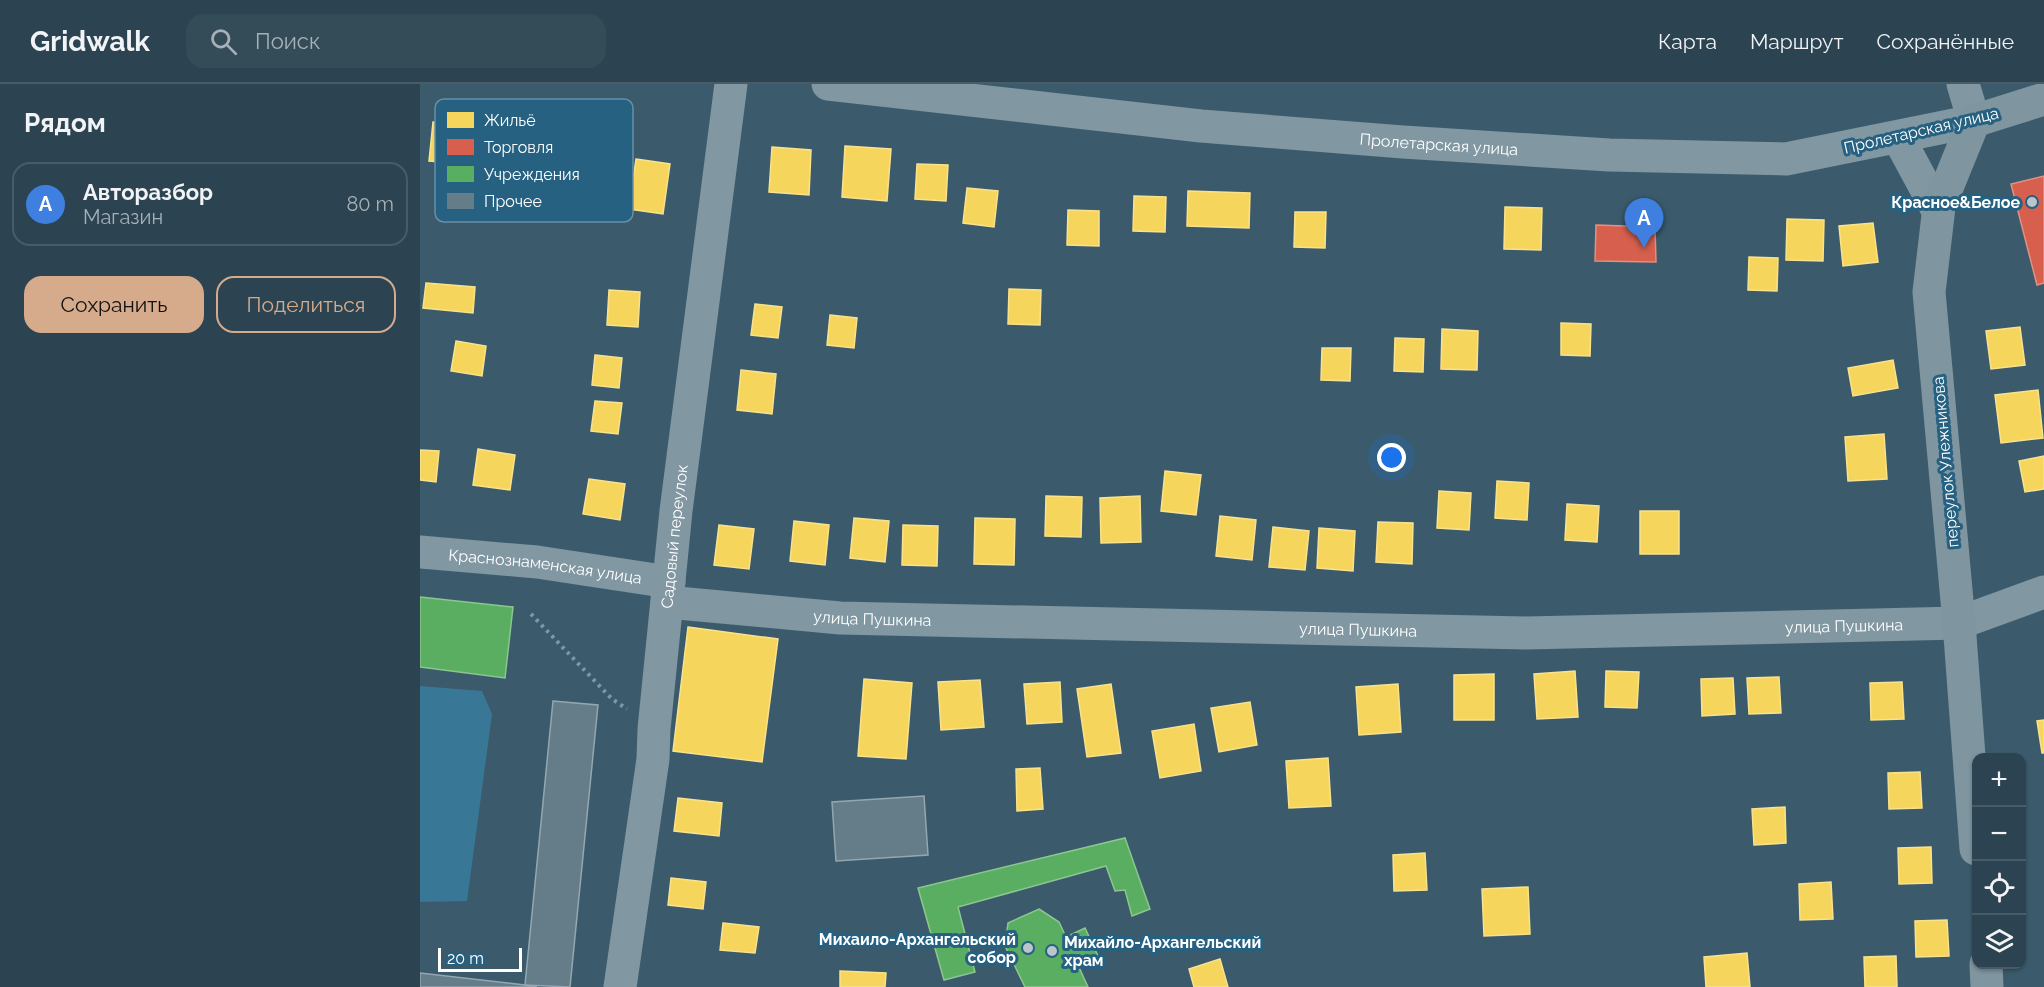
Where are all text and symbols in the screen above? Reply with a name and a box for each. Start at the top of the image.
search box [186,14,606,68]
text: Gridwalk [30,25,150,58]
icon: search [207,25,240,58]
text: Поиск [255,28,320,54]
text: Карта [1658,29,1717,54]
text: Маршрут [1750,29,1843,54]
text: Сохранённые [1876,29,2014,54]
legend [435,99,633,222]
street label: Пролетарская улица [1842,103,2000,158]
text: Рядом [24,108,106,138]
text: Жильё [484,111,536,130]
street label: Пролетарская улица [1359,130,1519,159]
text: Торговля [484,138,553,157]
text: Учреждения [484,165,580,184]
text: Авторазбор [83,179,213,205]
text: A [39,192,52,216]
text: 80 m [346,192,394,216]
text: Прочее [484,192,542,211]
place label: Красное&Белое [1891,193,2020,212]
marker: Красное&Белое [2025,195,2039,209]
pin: A [1624,198,1664,248]
text: Магазин [83,205,163,229]
button: Сохранить [24,276,204,333]
button: Поделиться [216,276,396,333]
street label: переулок Улежникова [1929,376,1962,548]
your location [1377,443,1406,472]
street label: Садовый переулок [657,463,692,609]
street label: Краснознаменская улица [448,545,643,588]
street label: улица Пушкина [812,607,932,630]
street label: улица Пушкина [1785,615,1903,637]
street label: улица Пушкина [1299,619,1417,641]
map controls [1972,753,2026,969]
button: + [1972,753,2026,807]
button: − [1972,807,2026,861]
button: locate [1972,861,2026,915]
button: layers [1972,915,2026,969]
place label: Михаило-Архангельский собор [819,930,1016,967]
place label: Михайло-Архангельский храм [1064,933,1261,970]
marker: Михаило-Архангельский собор [1021,941,1035,955]
marker: Михайло-Архангельский храм [1045,944,1059,958]
scale bar [438,945,522,972]
text: 20 m [447,949,484,968]

